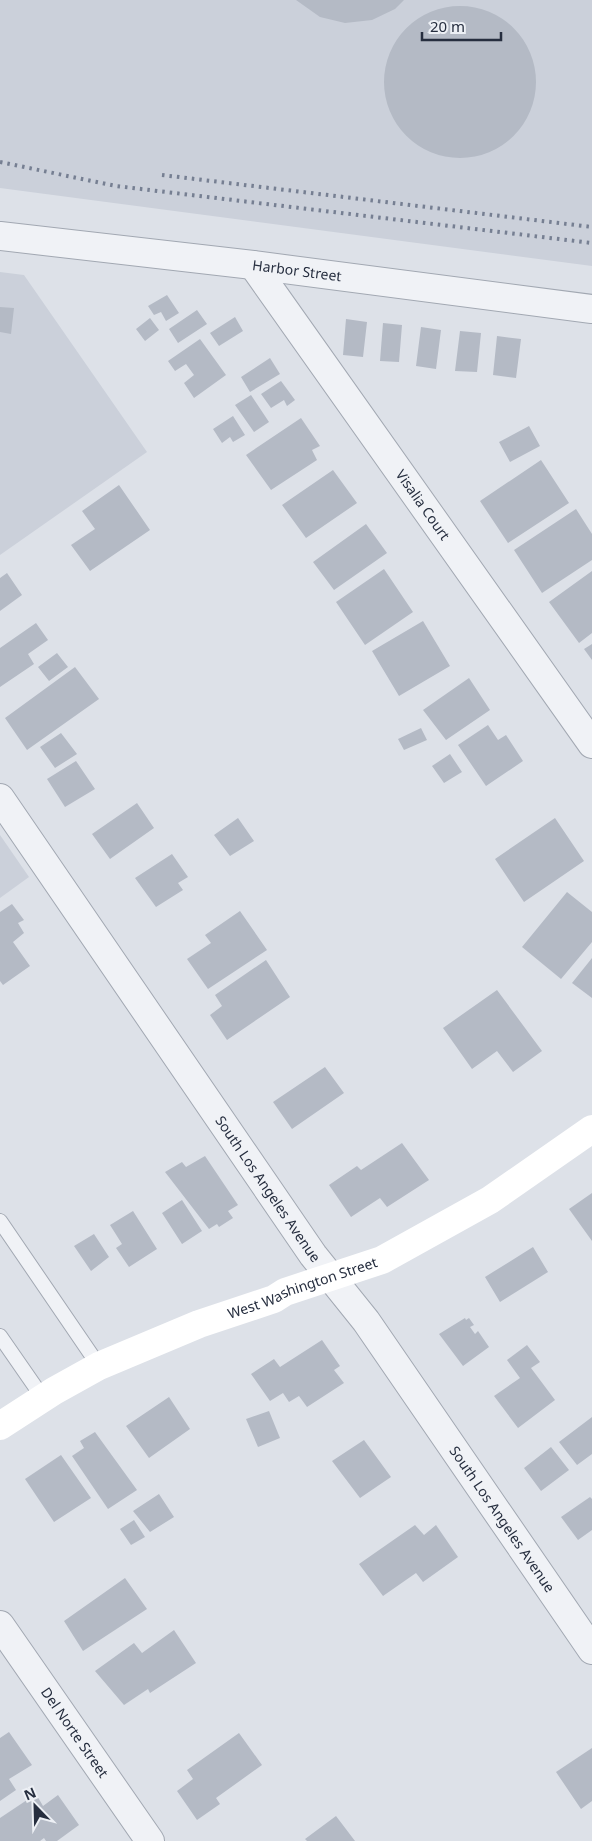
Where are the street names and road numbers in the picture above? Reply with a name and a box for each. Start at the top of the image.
street label: Harbor Street [251,255,343,285]
street label: Visalia Court [392,466,455,544]
street label: South Los Angeles Avenue [211,1112,325,1266]
street label: West Washington Street [225,1252,380,1323]
street label: South Los Angeles Avenue [446,1442,560,1596]
street label: Del Norte Street [37,1683,113,1781]

